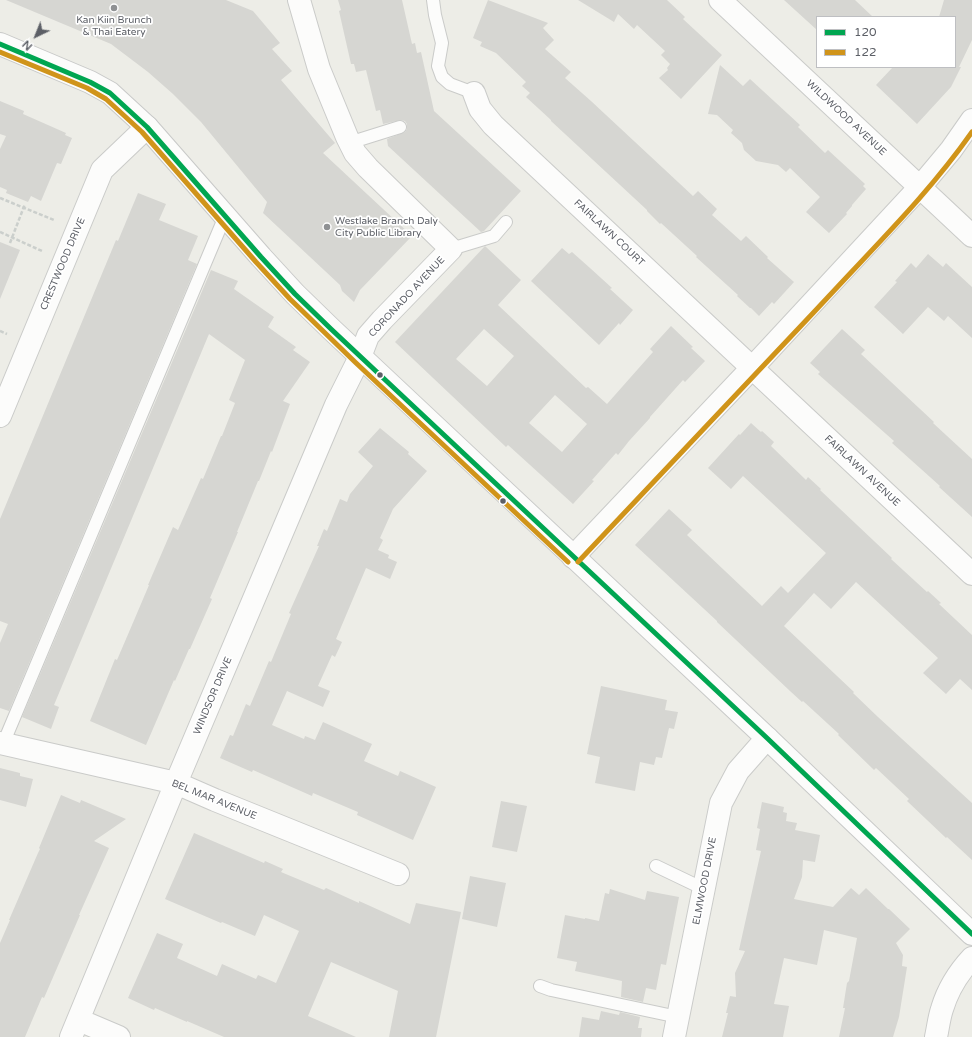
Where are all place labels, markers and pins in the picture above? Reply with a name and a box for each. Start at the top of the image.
marker: Kan Kiin Brunch & Thai Eatery [109,3,119,13]
place label: Kan Kiin Brunch & Thai Eatery [76,14,152,38]
place label: Westlake Branch Daly City Public Library [335,215,438,238]
marker: Westlake Branch Daly City Public Library [322,222,332,232]
unlabelled marker [375,370,385,380]
unlabelled marker [498,496,508,506]

